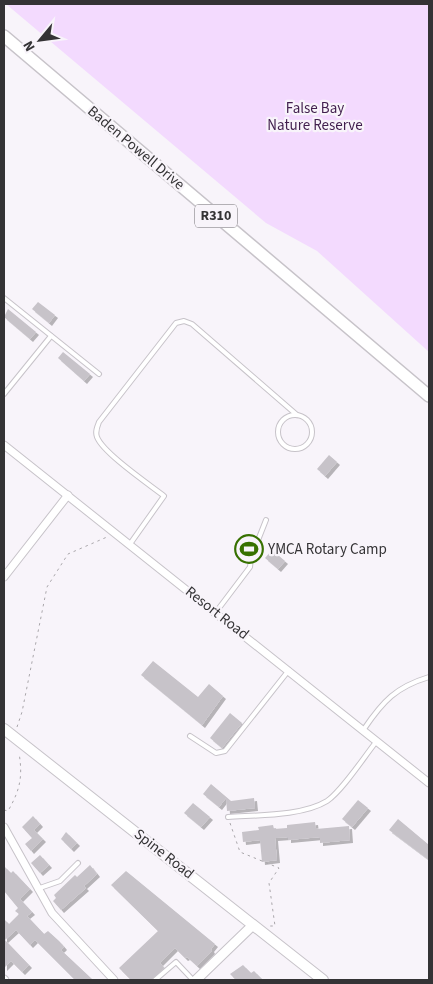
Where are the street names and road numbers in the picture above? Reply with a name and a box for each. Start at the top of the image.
street label: Baden Powell Drive [83,101,189,195]
road number: R310 [195,205,237,228]
street label: Resort Road [181,581,253,645]
street label: Spine Road [130,824,198,884]

